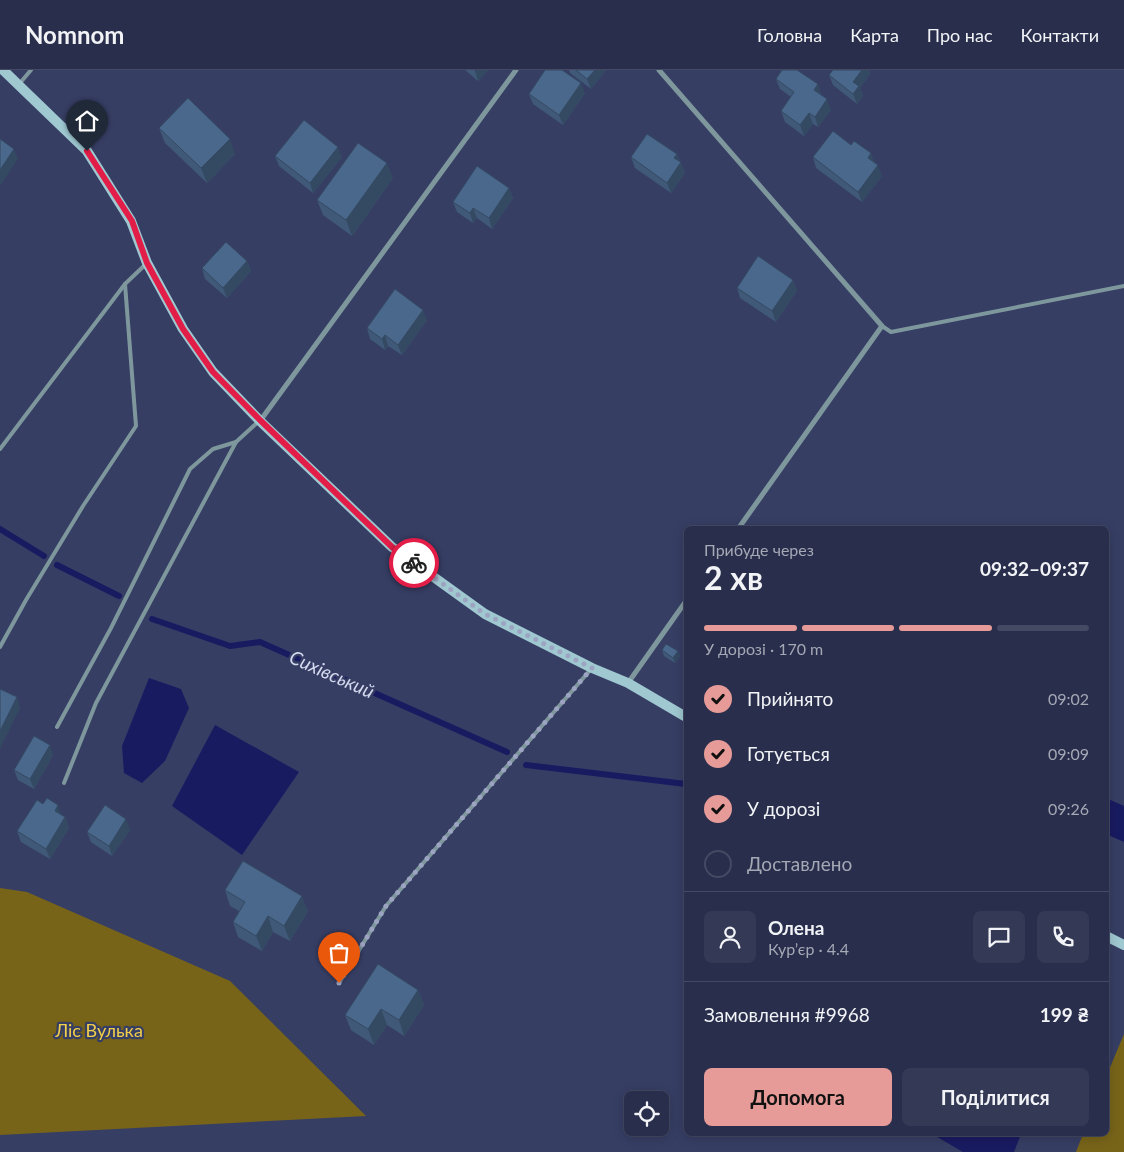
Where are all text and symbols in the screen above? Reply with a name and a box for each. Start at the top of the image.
text: Nomnom [25,20,124,49]
text: Головна [757,24,822,46]
text: Карта [850,24,899,46]
text: Про нас [927,24,993,46]
text: Контакти [1021,24,1099,46]
pin [66,100,108,151]
icon: home [73,107,101,135]
courier [389,538,439,588]
text: Прибуде через [704,540,814,559]
icon: bike [400,549,428,577]
text: 09:32–09:37 [980,557,1089,580]
text: 2 хв [704,558,763,597]
text: У дорозі · 170 m [704,639,823,658]
water label: Сихівський [286,645,378,702]
icon: check [704,685,732,713]
text: Прийнято [747,687,833,710]
text: 09:02 [1048,689,1089,708]
icon: check [704,740,732,768]
text: Готується [747,742,830,765]
text: 09:09 [1048,744,1089,763]
icon: check [704,795,732,823]
text: У дорозі [747,797,820,820]
text: 09:26 [1048,799,1089,818]
text: Доставлено [747,852,852,875]
button: person [704,911,756,963]
button: chat [973,911,1025,963]
button: phone [1037,911,1089,963]
text: Олена [768,916,824,939]
pin [318,932,360,983]
icon: bag [325,939,353,967]
text: Кур’єр · 4.4 [768,939,849,958]
text: Замовлення #9968 [704,1003,870,1026]
text: 199 ₴ [1040,1003,1089,1026]
park label: Ліс Вулька [54,1019,143,1041]
button: Допомога [704,1068,892,1126]
button: Поділитися [902,1068,1089,1126]
map controls [624,1091,669,1136]
button: locate [624,1091,669,1136]

